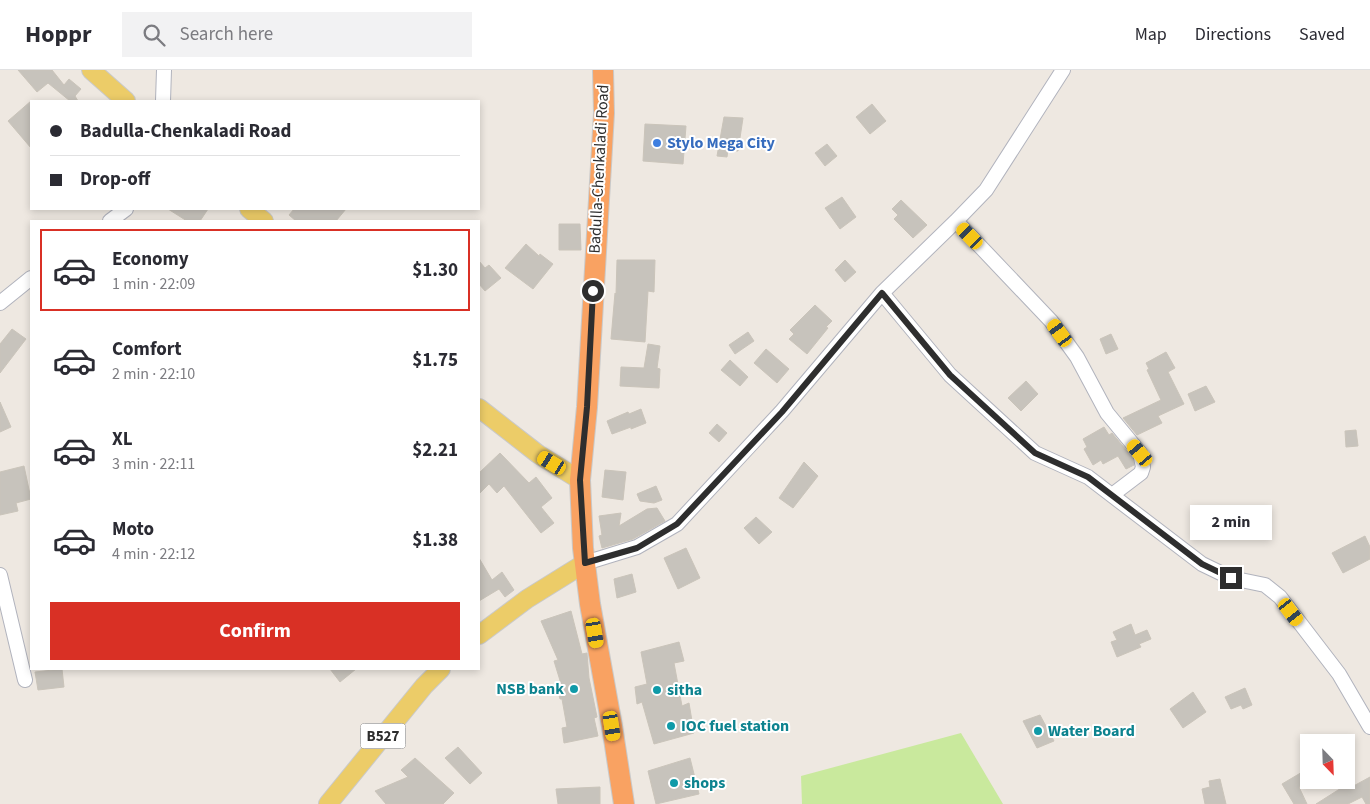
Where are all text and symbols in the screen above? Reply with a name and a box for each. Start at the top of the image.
search box [122,12,472,57]
text: Hoppr [25,17,92,52]
icon: search [140,21,168,49]
text: Search here [180,21,273,48]
text: Map [1135,22,1167,47]
text: Directions [1195,22,1271,47]
text: Saved [1299,22,1345,47]
street label: Badulla-Chenkaladi Road [584,84,614,254]
text: Badulla-Chenkaladi Road [80,118,291,145]
place label: Stylo Mega City [667,132,776,154]
marker: Stylo Mega City [651,137,663,149]
text: Drop-off [80,166,150,193]
car [954,220,985,252]
text: Economy [112,246,189,273]
icon: car [52,248,97,293]
text: $1.30 [412,257,458,284]
text: 1 min · 22:09 [112,273,195,295]
route start [582,280,604,302]
car [1045,316,1074,350]
text: Comfort [112,336,182,363]
icon: car [52,338,97,383]
text: $1.75 [412,347,458,374]
text: 2 min · 22:10 [112,363,195,385]
text: XL [112,426,133,453]
icon: car [52,428,97,473]
text: $2.21 [412,437,458,464]
car [1124,437,1155,469]
car [535,449,568,477]
text: 3 min · 22:11 [112,453,195,475]
callout: 2 min [1190,506,1272,540]
text: 2 min [1212,511,1250,533]
text: Moto [112,516,154,543]
icon: car [52,518,97,563]
text: $1.38 [412,527,458,554]
text: 4 min · 22:12 [112,543,195,565]
route end [1220,567,1242,589]
car [1275,596,1306,628]
button: Confirm [50,602,460,660]
car [585,617,604,649]
place label: NSB bank [496,678,564,700]
place label: sitha [667,679,702,701]
marker: NSB bank [568,683,580,695]
marker: sitha [651,684,663,696]
car [602,710,621,742]
place label: IOC fuel station [681,715,789,737]
marker: IOC fuel station [665,720,677,732]
place label: Water Board [1048,720,1135,742]
road number: B527 [360,724,406,748]
marker: Water Board [1032,725,1044,737]
north arrow [1300,734,1355,789]
map controls [1300,734,1355,789]
place label: shops [684,772,725,794]
marker: shops [668,777,680,789]

